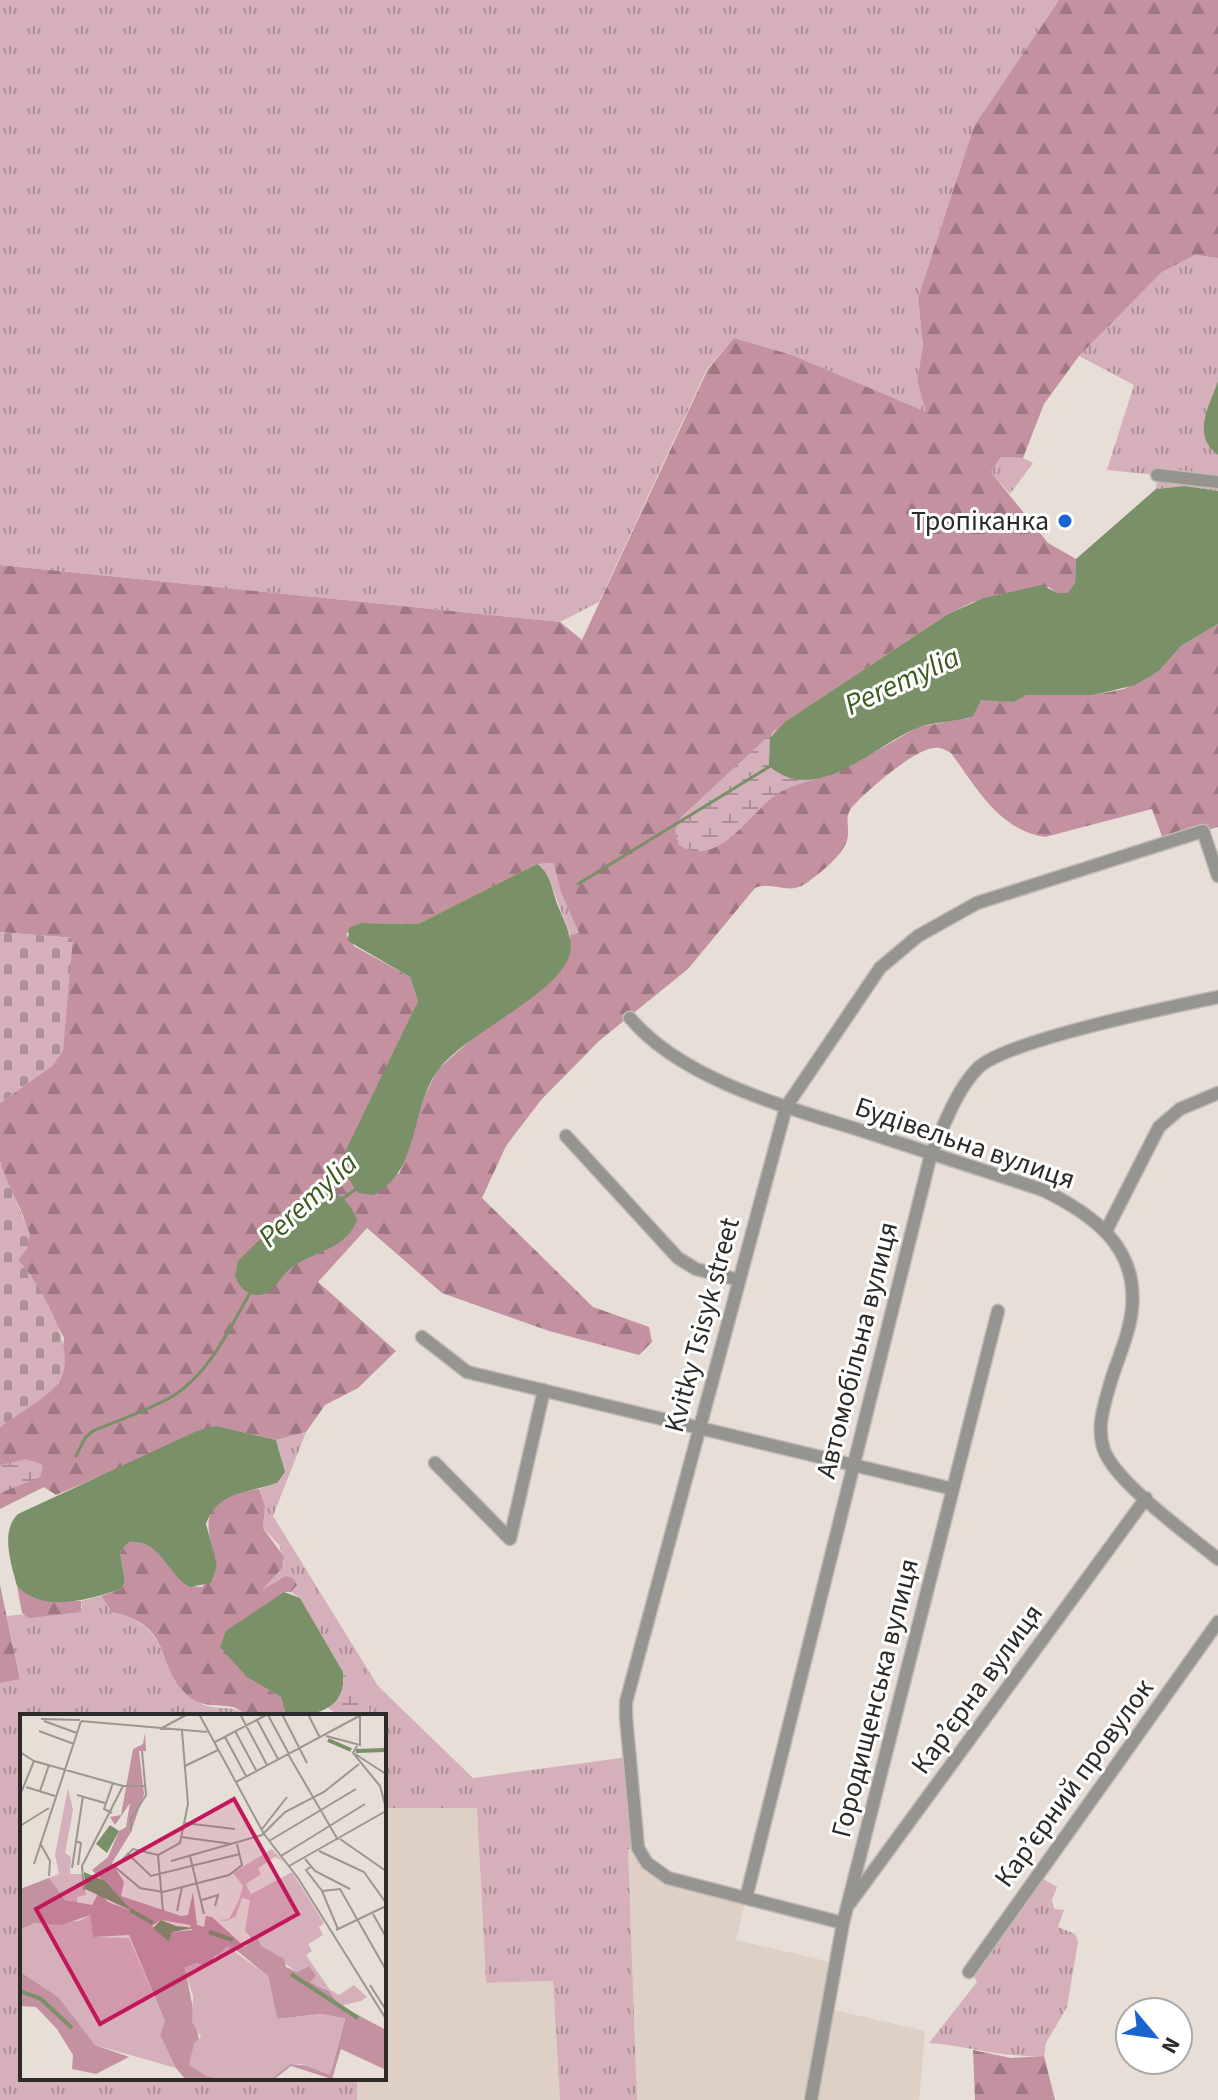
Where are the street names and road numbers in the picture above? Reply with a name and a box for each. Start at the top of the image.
street label: Будівельна вулиця [850,1087,1080,1199]
street label: Kvitky Tsisyk street [654,1213,750,1437]
street label: Автомобільна вулиця [806,1217,908,1483]
street label: Городищенська вулиця [821,1554,929,1842]
street label: Карʼєрна вулиця [901,1595,1053,1783]
street label: Карʼєрний провулок [985,1670,1163,1896]

